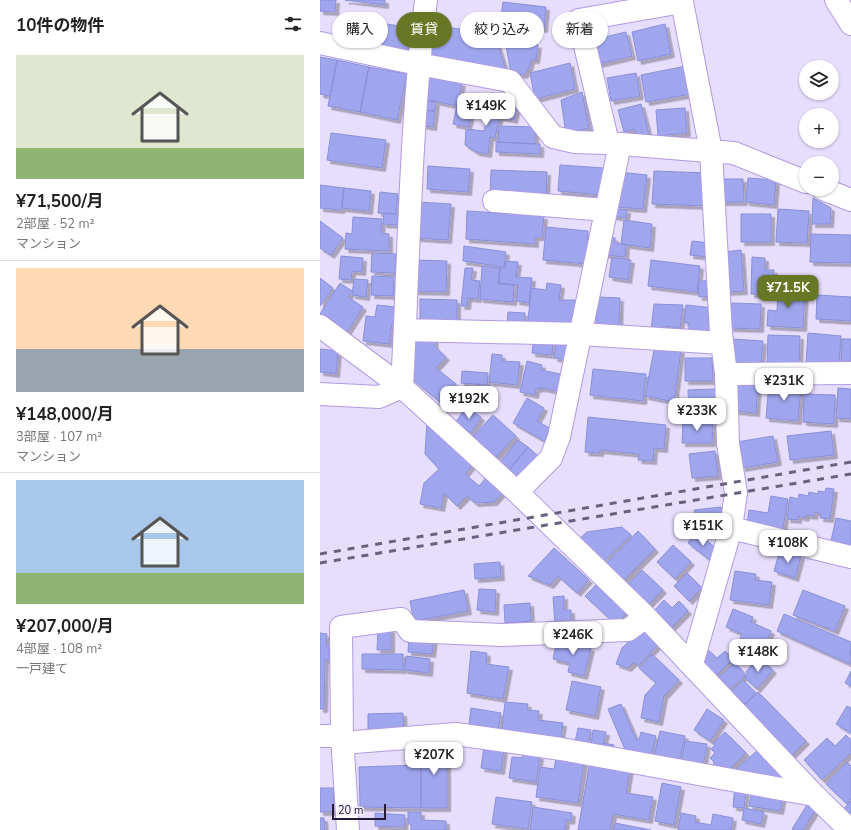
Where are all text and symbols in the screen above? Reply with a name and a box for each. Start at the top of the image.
chip: 購入 [332,12,388,48]
chip: 賃貸 [396,12,452,48]
chip: 絞り込み [460,12,544,48]
chip: 新着 [552,12,608,48]
icon: filters [282,13,304,35]
text: 10件の物件 [16,14,104,37]
map controls [799,60,839,196]
button: layers [799,60,839,100]
icon: home [124,81,196,153]
pin: ¥149K [458,93,514,127]
text: ¥149K [466,97,506,115]
button: + [799,108,839,148]
button: − [799,156,839,196]
text: ¥71,500/月 [16,190,104,213]
text: 2部屋 · 52 m² [16,215,94,233]
text: マンション [16,235,81,253]
pin: ¥71.5K [755,275,821,309]
text: ¥71.5K [766,279,810,297]
icon: home [124,294,196,366]
pin: ¥231K [756,368,812,402]
text: ¥231K [764,372,804,390]
pin: ¥192K [441,386,497,420]
text: ¥192K [449,390,489,408]
pin: ¥233K [669,398,725,432]
text: ¥233K [677,402,717,420]
text: ¥148,000/月 [16,403,114,426]
text: 3部屋 · 107 m² [16,428,102,446]
text: マンション [16,448,81,466]
icon: home [124,506,196,578]
pin: ¥151K [675,513,731,547]
text: ¥151K [683,517,723,535]
pin: ¥108K [760,530,816,564]
text: ¥108K [768,534,808,552]
text: ¥207,000/月 [16,615,114,638]
pin: ¥246K [545,622,601,656]
text: ¥246K [553,626,593,644]
pin: ¥148K [730,639,786,673]
text: 4部屋 · 108 m² [16,640,102,658]
text: ¥148K [738,643,778,661]
text: 一戸建て [16,660,68,678]
pin: ¥207K [406,742,462,776]
text: ¥207K [414,746,454,764]
scale bar [332,802,386,821]
text: 20 m [338,803,363,818]

